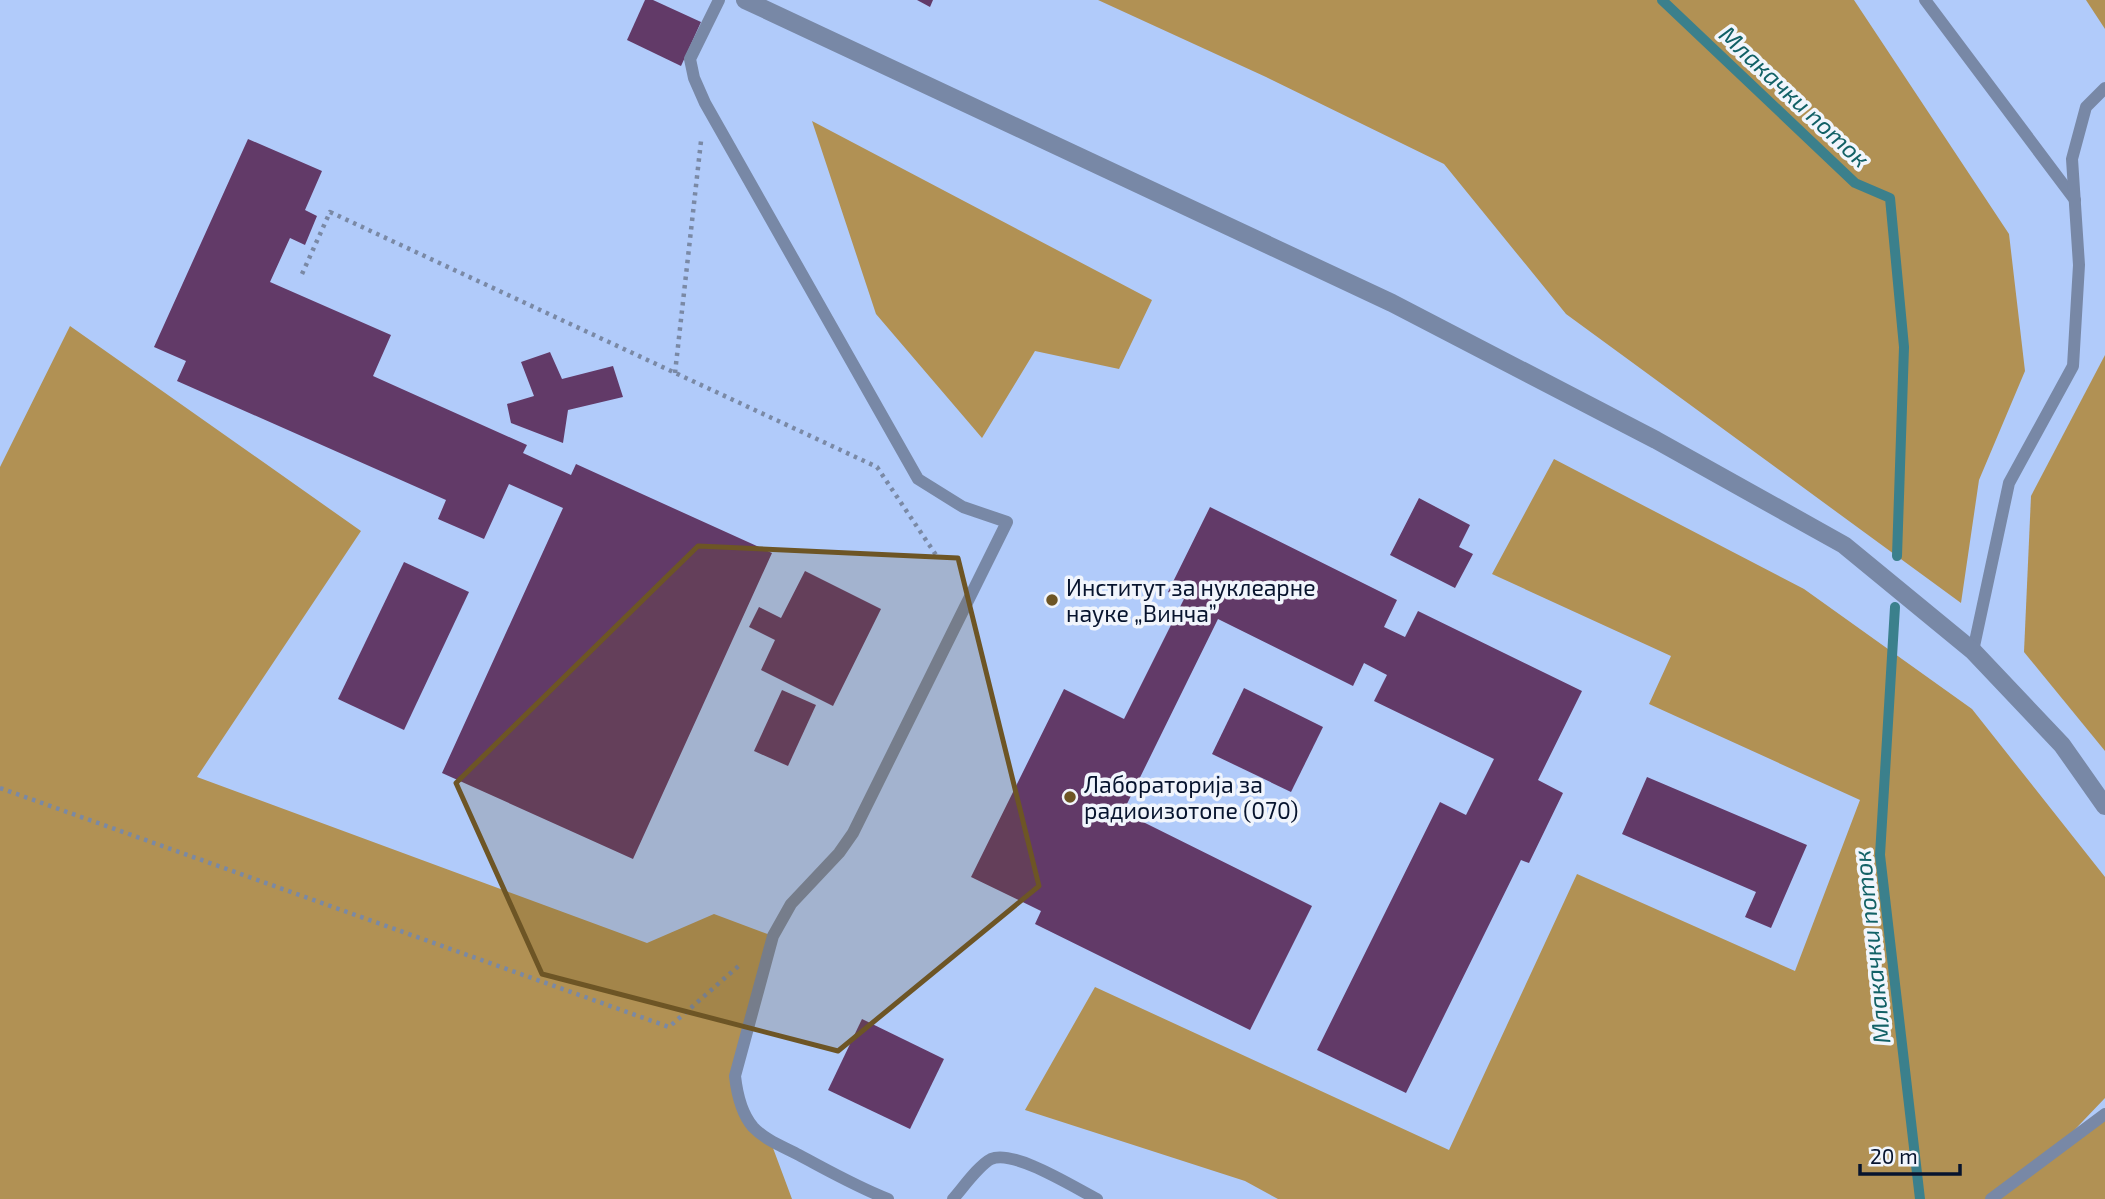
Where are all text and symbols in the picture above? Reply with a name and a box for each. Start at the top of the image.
water label: Млакачки поток [1714,19,1876,173]
place label: Институт за нуклеарне науке „Винча” [1066,573,1316,628]
marker: Институт за нуклеарне науке „Винча” [1044,592,1060,608]
place label: Лабораторија за радиоизотопе (070) [1084,770,1299,824]
marker: Лабораторија за радиоизотопе (070) [1062,789,1078,805]
water label: Млакачки поток [1846,849,1896,1045]
scale bar [1860,1132,1960,1176]
text: 20 m [1870,1143,1918,1168]

